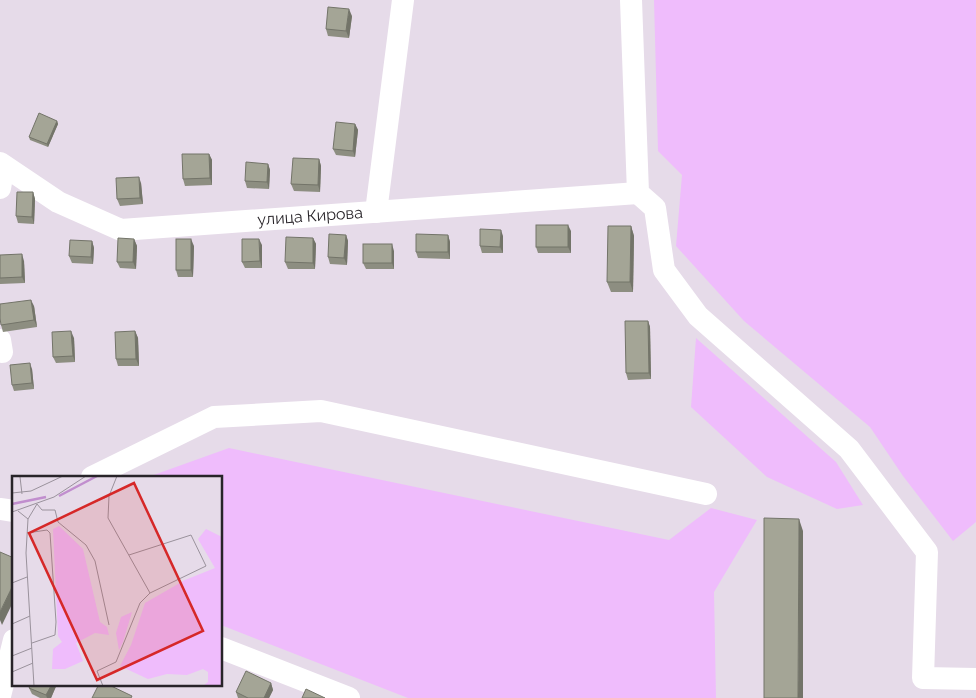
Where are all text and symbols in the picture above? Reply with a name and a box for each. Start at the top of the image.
street label: улица Кирова [257,203,363,229]
inset map [12,476,222,686]

